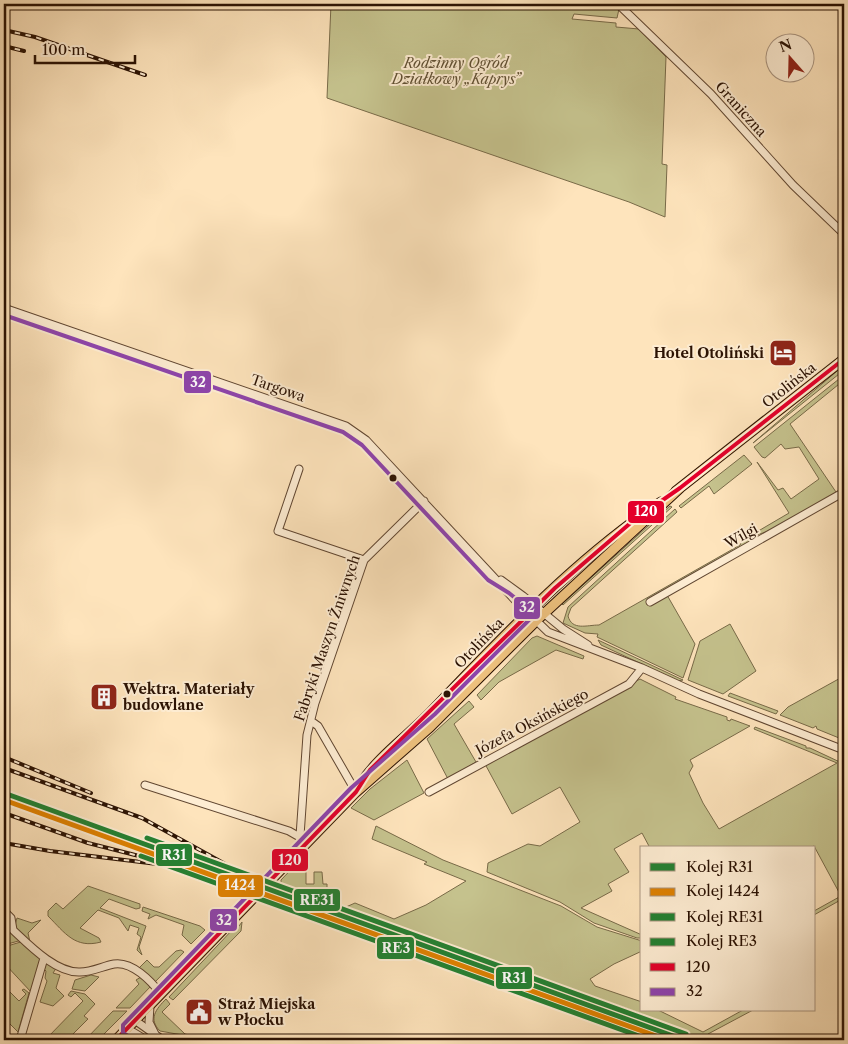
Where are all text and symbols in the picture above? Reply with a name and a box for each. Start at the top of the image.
scale bar [35,32,135,64]
north arrow [766,32,816,82]
text: N [777,35,794,56]
text: 100 m [42,40,85,59]
park label: Rodzinny Ogród Działkowy „Kaprys” [391,54,523,88]
street label: Graniczna [711,78,771,141]
hotel icon: Hotel Otoliński [768,338,798,368]
place label: Hotel Otoliński [653,344,764,362]
street label: Otolińska [758,358,820,412]
line badge: 32 [183,370,212,394]
street label: Targowa [248,370,308,406]
text: 32 [190,373,206,391]
unlabelled marker [388,473,398,483]
line badge: 120 [627,500,665,524]
text: 120 [634,502,658,520]
street label: Wilgi [720,520,761,553]
street label: Fabryki Maszyn Żniwnych [290,552,364,724]
line badge: 32 [513,596,541,620]
text: 32 [519,598,535,616]
street label: Otolińska [450,613,508,672]
place label: Wektra. Materiały budowlane [122,680,255,714]
building icon: Wektra. Materiały budowlane [89,682,119,712]
street label: Józefa Oksińskiego [471,685,591,760]
unlabelled marker [442,689,452,699]
line badge: R31 [155,843,193,867]
text: R31 [162,846,187,864]
legend [640,846,816,1012]
line badge: 120 [271,848,309,872]
text: 120 [278,851,302,869]
text: Kolej R31 [686,857,754,876]
line badge: 1424 [217,874,264,898]
text: 1424 [224,876,256,894]
text: Kolej 1424 [686,881,760,900]
line badge: RE31 [293,888,341,912]
text: RE31 [299,891,335,909]
text: Kolej RE31 [686,907,764,926]
line badge: 32 [209,908,238,932]
text: 32 [216,911,232,929]
text: Kolej RE3 [686,931,757,950]
line badge: RE3 [376,936,415,960]
text: RE3 [382,939,410,957]
text: 120 [686,957,710,976]
line badge: R31 [495,966,533,990]
text: R31 [502,969,527,987]
text: 32 [686,981,703,1000]
place label: Straż Miejska w Płocku [217,995,316,1029]
public building icon: Straż Miejska w Płocku [184,997,214,1027]

